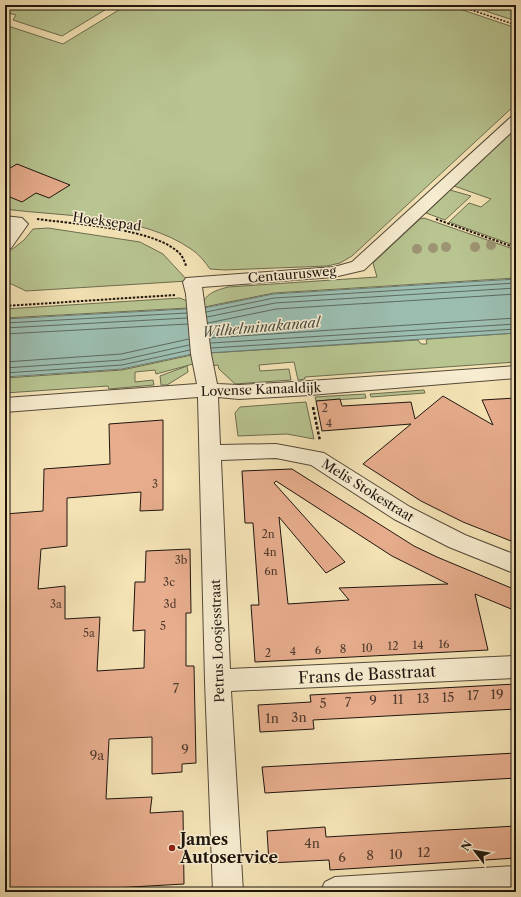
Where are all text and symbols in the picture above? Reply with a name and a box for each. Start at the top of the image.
street label: Hoeksepad [72,208,143,234]
street label: Centaurusweg [247,262,337,286]
water label: Wilhelminakanaal [201,313,322,341]
street label: Lovense Kanaaldijk [201,379,322,399]
house number: 2 [322,401,328,415]
house number: 4 [326,416,332,430]
street label: Melis Stokestraat [319,455,417,525]
house number: 3 [152,477,158,491]
house number: 2n [261,527,275,541]
house number: 4n [263,545,277,559]
house number: 3b [175,553,188,567]
house number: 6n [264,564,278,578]
house number: 3c [163,575,175,589]
street label: Petrus Loosjesstraat [207,579,227,703]
house number: 3a [50,597,62,611]
house number: 3d [164,597,177,611]
house number: 5 [160,619,166,633]
house number: 5a [83,626,95,640]
house number: 16 [438,637,450,651]
house number: 14 [413,638,423,652]
house number: 12 [388,639,398,653]
house number: 10 [361,641,373,655]
house number: 8 [340,642,346,656]
house number: 6 [315,643,322,657]
house number: 4 [290,644,296,658]
house number: 2 [265,646,271,660]
street label: Frans de Basstraat [298,660,437,688]
house number: 7 [173,680,180,696]
house number: 19 [490,686,504,702]
house number: 17 [467,687,480,703]
house number: 15 [442,689,454,705]
house number: 13 [417,690,429,706]
house number: 11 [393,691,404,707]
house number: 9 [369,692,377,708]
house number: 7 [345,694,352,710]
house number: 5 [319,695,327,711]
house number: 3n [291,709,307,725]
house number: 1n [265,710,279,726]
house number: 9 [181,741,189,757]
house number: 9a [90,747,104,763]
place label: James Autoservice [177,829,278,867]
north arrow [455,831,495,871]
house number: 4n [304,835,320,851]
text: N [458,838,475,854]
marker: James Autoservice [167,843,177,853]
house number: 12 [418,844,430,860]
house number: 10 [389,846,403,862]
house number: 8 [366,847,374,863]
house number: 6 [338,849,346,865]

